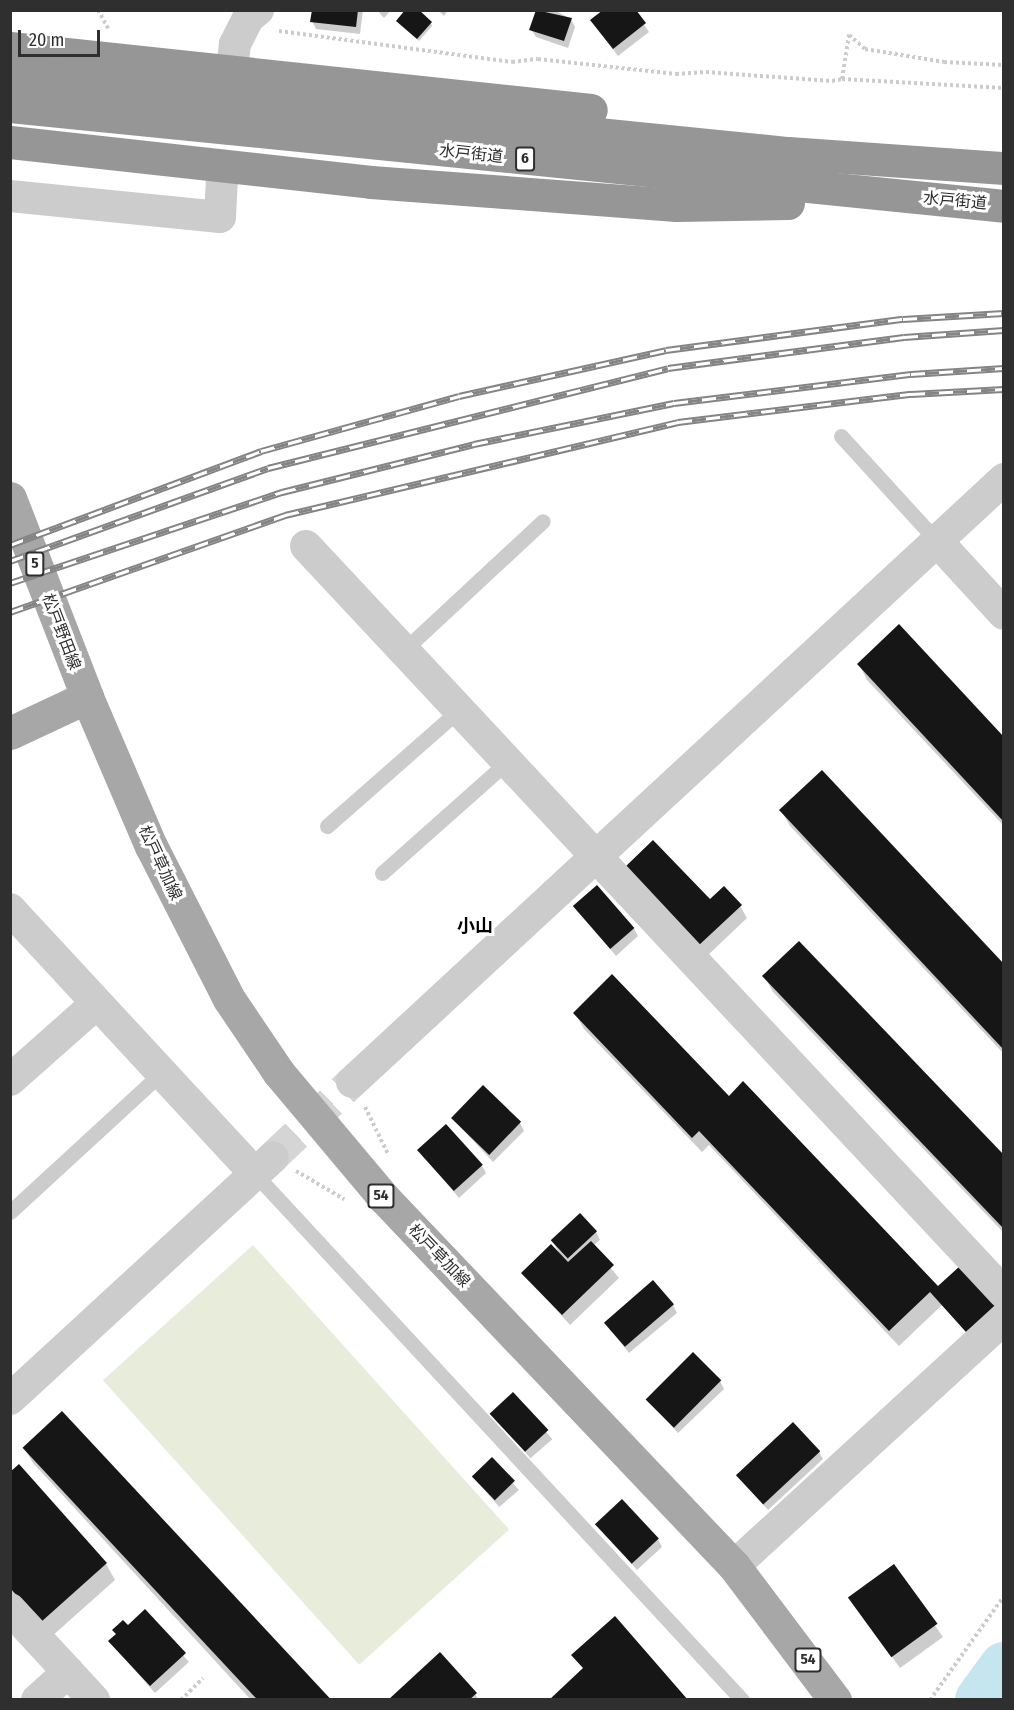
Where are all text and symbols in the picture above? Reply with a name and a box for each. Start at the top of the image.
scale bar [21,18,104,56]
text: 20 m [29,29,64,51]
street label: 水戸街道 [438,141,504,167]
road number: 6 [514,147,536,171]
street label: 水戸街道 [922,189,988,213]
road number: 5 [24,552,46,576]
street label: 松戸野田線 [38,591,84,673]
street label: 松戸草加線 [134,823,186,903]
district label: 小山 [457,915,493,937]
road number: 54 [366,1184,396,1208]
street label: 松戸草加線 [404,1221,474,1291]
road number: 54 [793,1648,823,1672]

